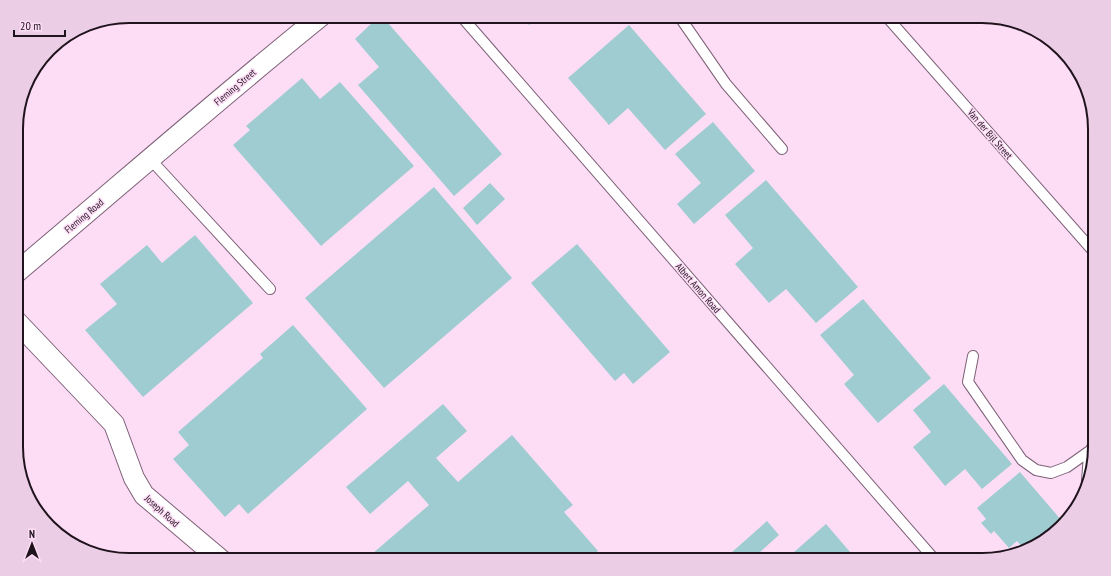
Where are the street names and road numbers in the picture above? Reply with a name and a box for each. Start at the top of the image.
street label: Fleming Street [211,66,259,108]
street label: Van der Bijl Street [964,105,1015,162]
street label: Fleming Road [62,196,106,236]
street label: Albert Amon Road [673,260,723,316]
street label: Joseph Road [141,491,182,530]

